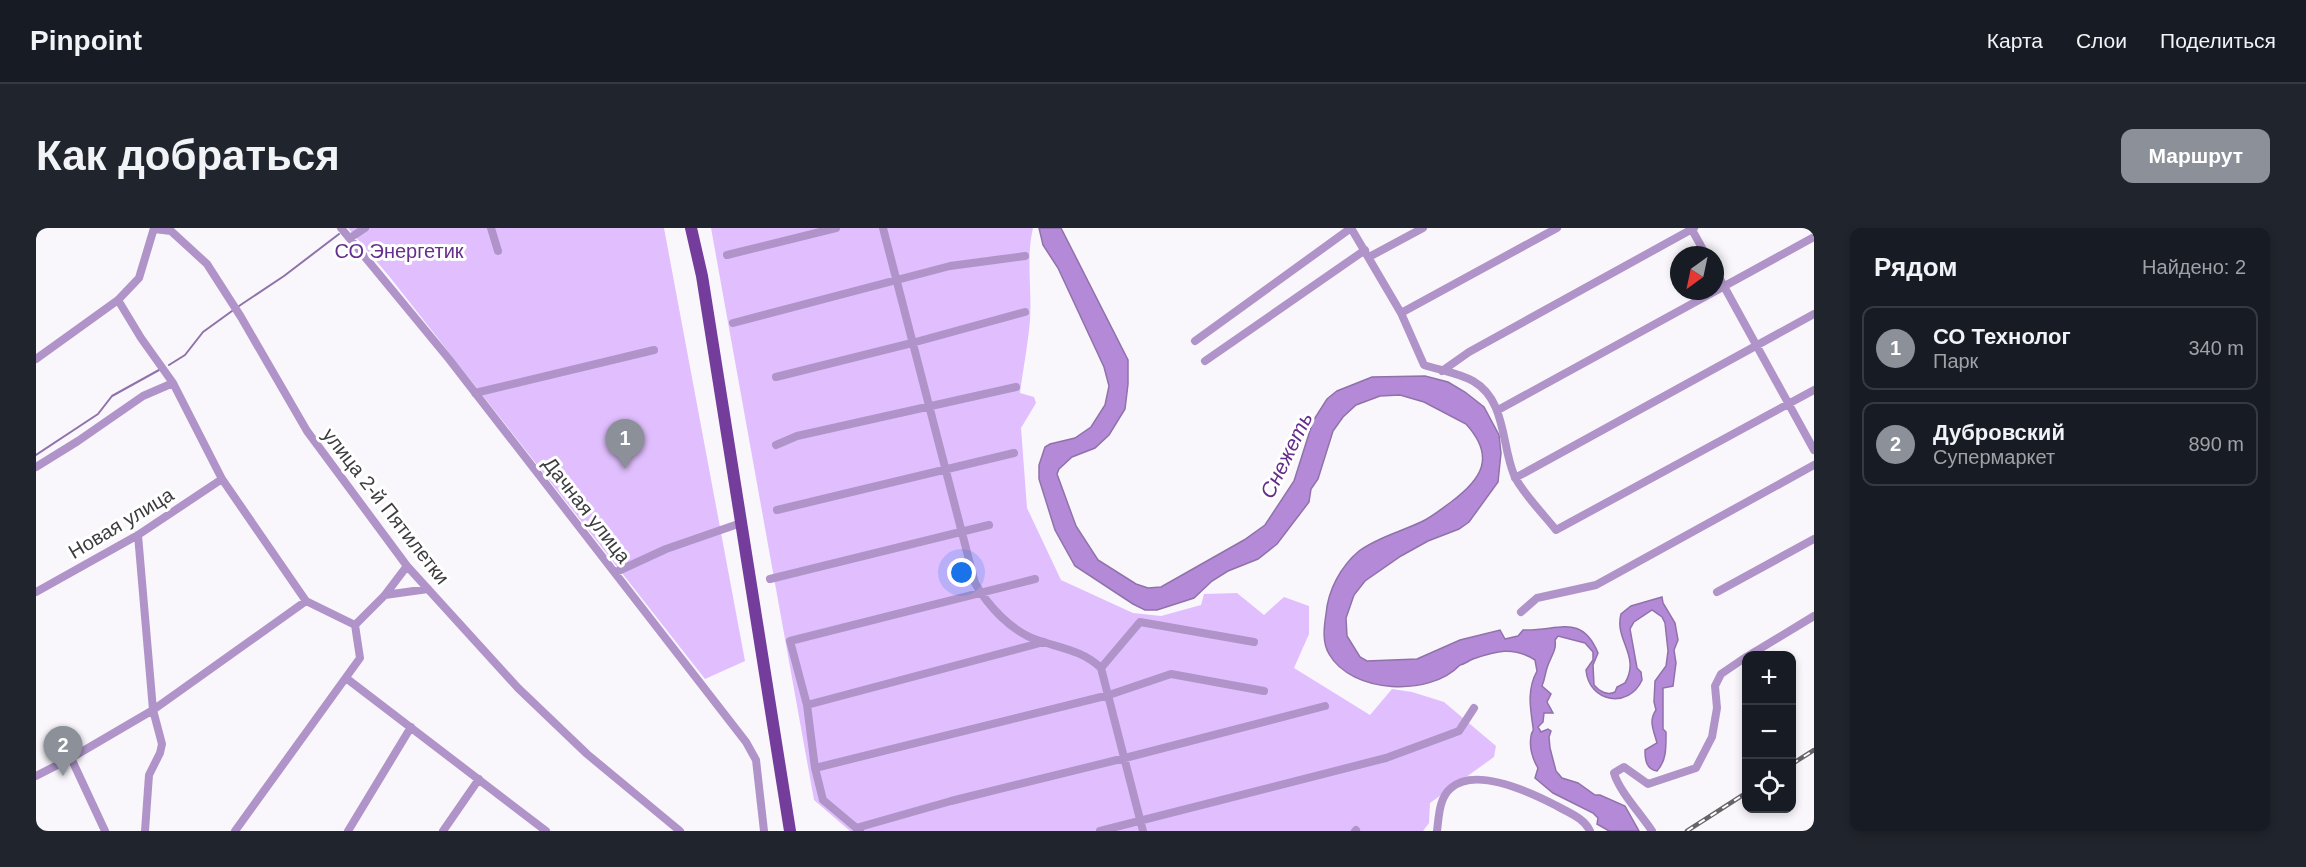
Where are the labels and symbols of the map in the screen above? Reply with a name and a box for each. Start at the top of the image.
park label: СО Энергетик [334,240,464,262]
north arrow [1670,246,1724,300]
water label: Снежеть [1255,408,1317,502]
pin: 1 [606,420,644,469]
street label: улица 2-й Пятилетки [318,424,454,588]
street label: Дачная улица [539,453,636,568]
street label: Новая улица [65,483,178,563]
your location [947,558,976,587]
pin: 2 [44,726,82,776]

